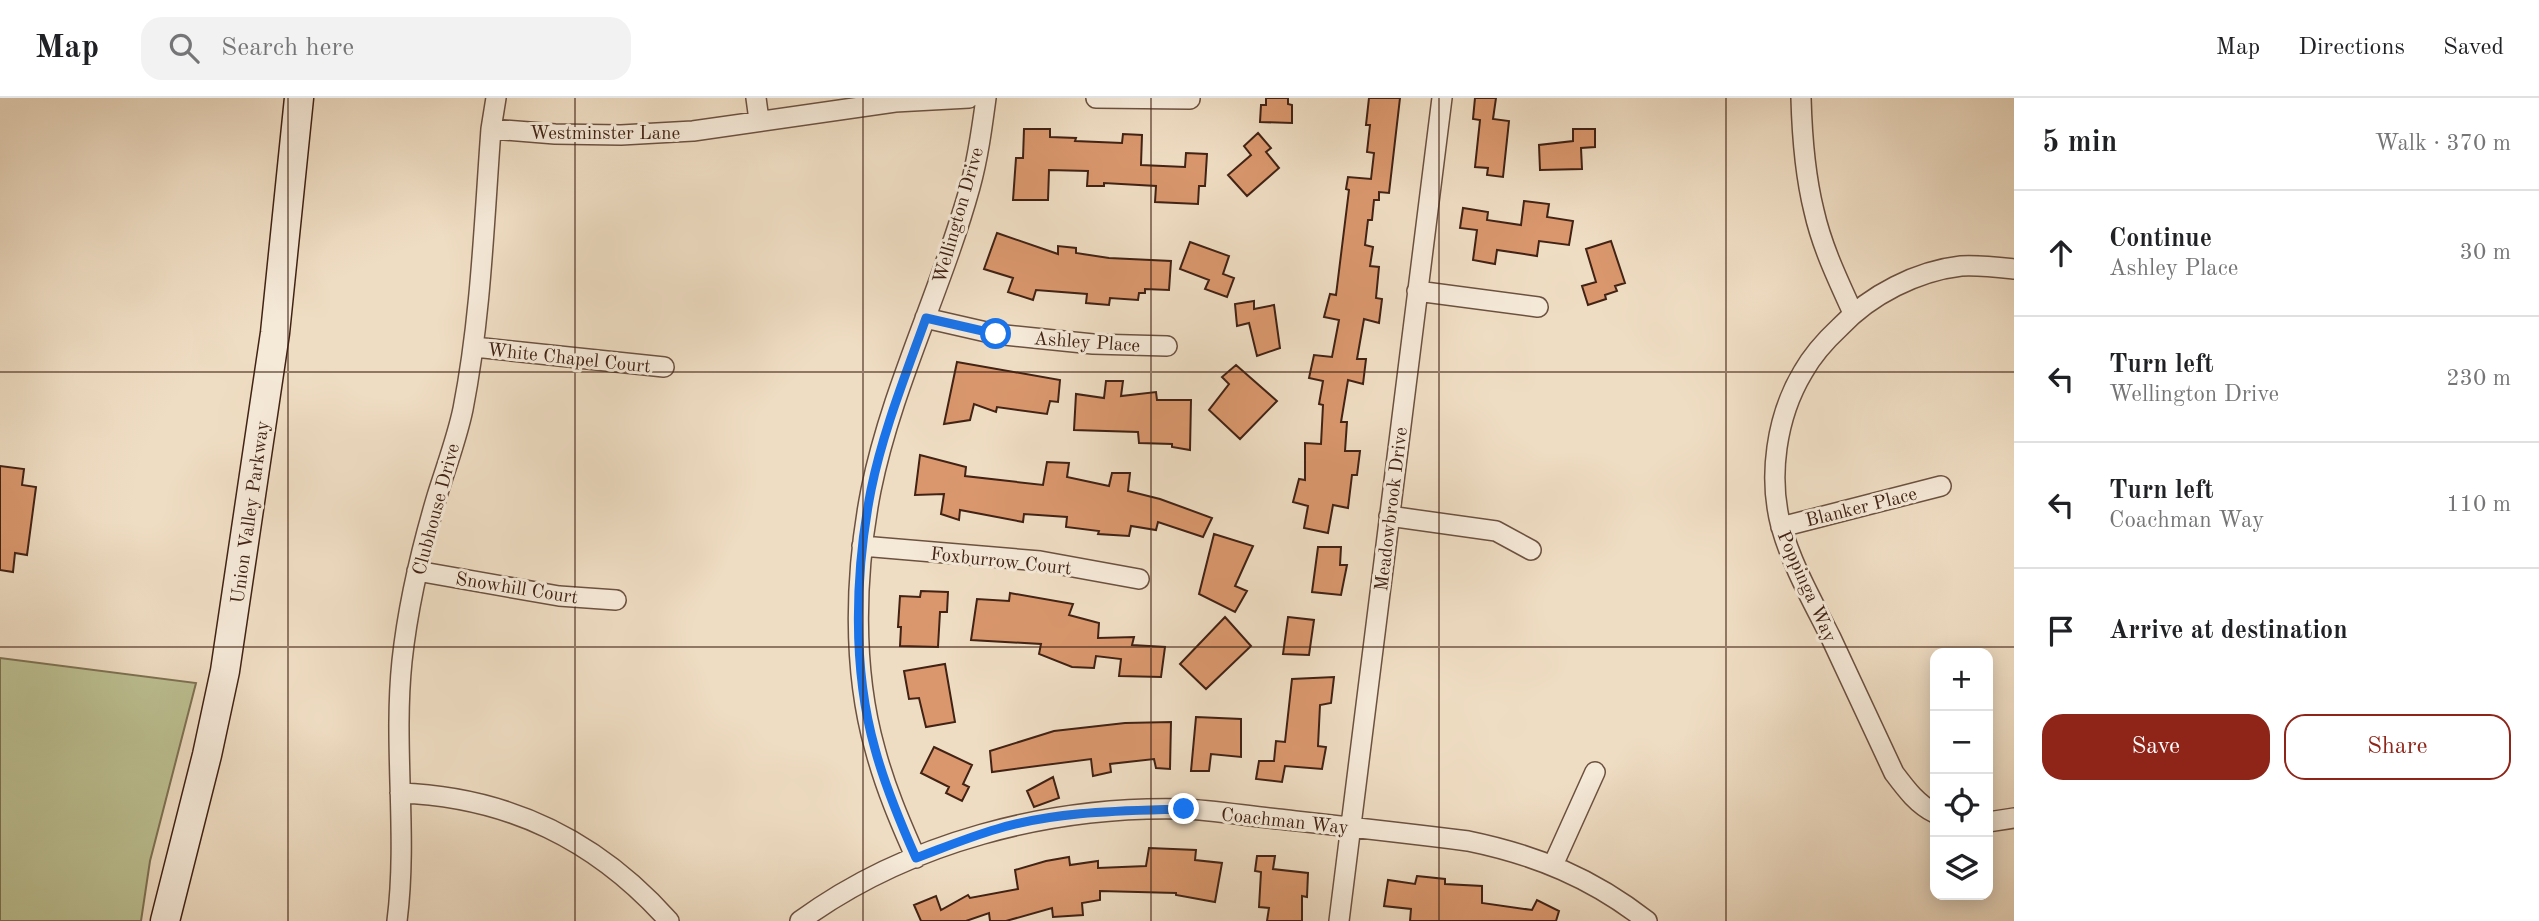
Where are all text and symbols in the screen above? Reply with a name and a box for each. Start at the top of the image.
search box [141,17,631,80]
icon: search [165,29,203,67]
text: Map [35,32,99,65]
text: Search here [221,35,354,61]
text: Map [2216,36,2260,60]
text: Directions [2298,36,2405,60]
text: Saved [2443,36,2504,60]
street label: Westminster Lane [530,125,680,144]
text: 5 min [2042,128,2117,158]
text: Walk · 370 m [2375,132,2511,155]
street label: Wellington Drive [931,146,988,286]
text: Continue [2109,226,2212,252]
icon: ahead [2042,234,2080,272]
text: 30 m [2460,241,2511,264]
text: Ashley Place [2109,257,2238,280]
route start [980,318,1011,349]
street label: Ashley Place [1033,330,1141,357]
street label: White Chapel Court [486,341,652,378]
text: Turn left [2109,352,2214,378]
icon: left [2042,360,2080,398]
text: 230 m [2446,367,2511,390]
text: Wellington Drive [2109,383,2279,406]
street label: Union Valley Parkway [229,420,274,605]
street label: Meadowbrook Drive [1373,426,1412,592]
street label: Clubhouse Drive [411,442,464,578]
text: Turn left [2109,478,2214,504]
street label: Blanker Place [1804,485,1919,531]
icon: left [2042,486,2080,524]
text: 110 m [2446,493,2511,516]
text: Coachman Way [2109,509,2264,532]
street label: Poppinga Way [1773,529,1839,645]
street label: Foxburrow Court [929,546,1072,579]
street label: Snowhill Court [454,570,579,609]
icon: arrive [2042,612,2080,650]
text: Arrive at destination [2109,618,2348,644]
map controls [1930,648,1993,900]
button: + [1930,648,1993,711]
button: − [1930,711,1993,774]
button: Save [2042,714,2270,780]
button: Share [2284,714,2511,780]
button: locate [1930,774,1993,837]
route end [1168,793,1199,824]
street label: Coachman Way [1220,806,1349,839]
button: layers [1930,837,1993,900]

